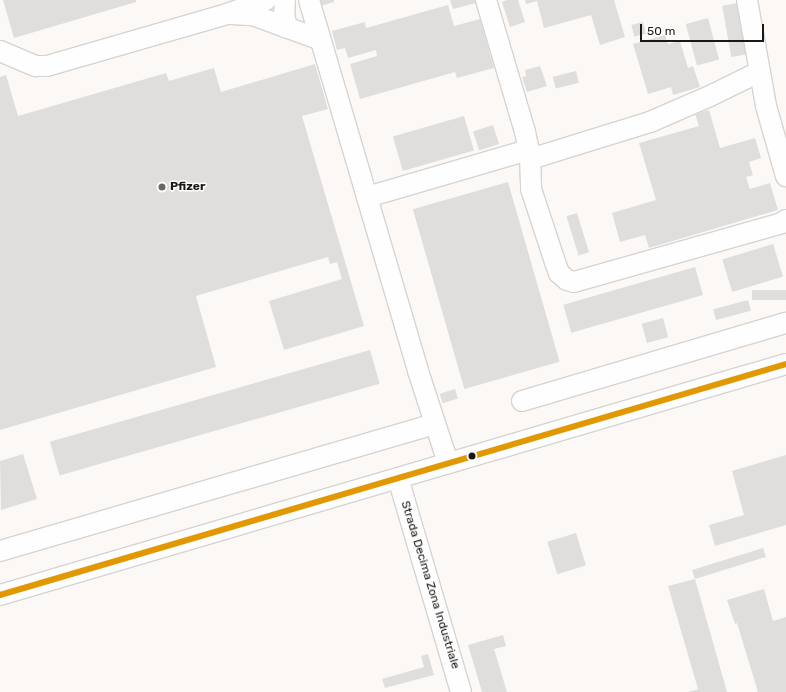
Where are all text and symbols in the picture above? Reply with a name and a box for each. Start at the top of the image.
scale bar [642,16,766,42]
text: 50 m [647,24,675,38]
place label: Pfizer [170,180,205,194]
marker: Pfizer [157,182,167,192]
unlabelled marker [467,451,477,461]
street label: Strada Decima Zona Industriale [398,499,462,671]

